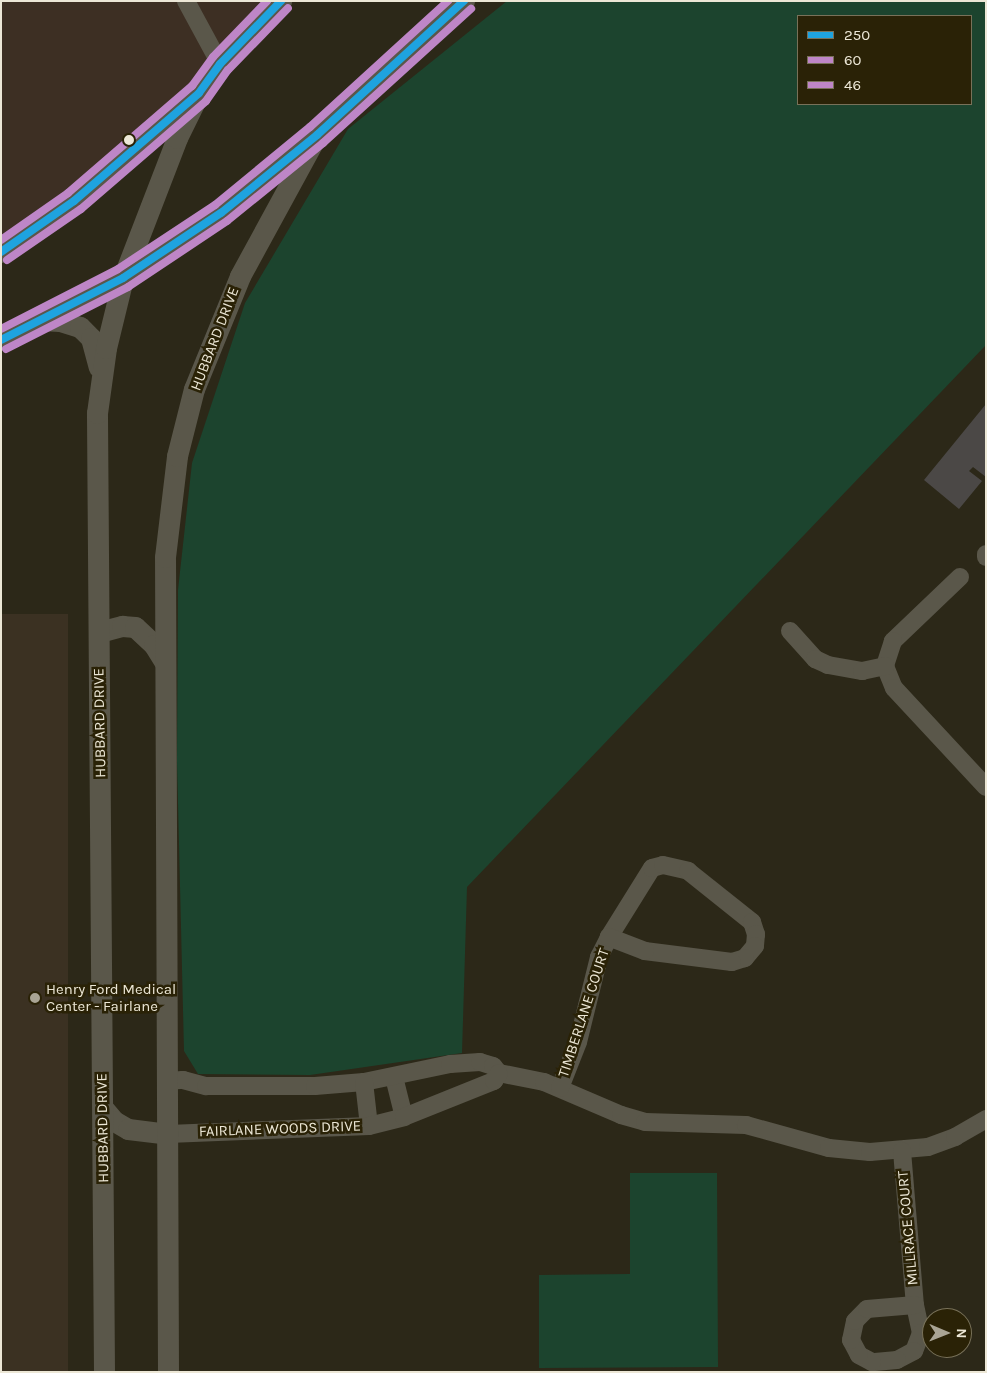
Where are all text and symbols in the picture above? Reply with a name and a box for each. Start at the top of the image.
legend [797,15,972,105]
text: 250 [844,26,870,44]
text: 60 [844,51,862,69]
text: 46 [844,76,861,94]
unlabelled marker [124,135,134,145]
street label: HUBBARD DRIVE [187,284,243,394]
street label: HUBBARD DRIVE [90,668,110,778]
street label: TIMBERLANE COURT [555,946,613,1080]
place label: Henry Ford Medical Center - Fairlane [46,980,176,1015]
marker: Henry Ford Medical Center - Fairlane [28,991,42,1005]
street label: HUBBARD DRIVE [93,1073,113,1183]
street label: FAIRLANE WOODS DRIVE [199,1117,361,1141]
street label: MILLRACE COURT [894,1170,922,1286]
north arrow [922,1308,972,1358]
text: N [953,1328,970,1338]

